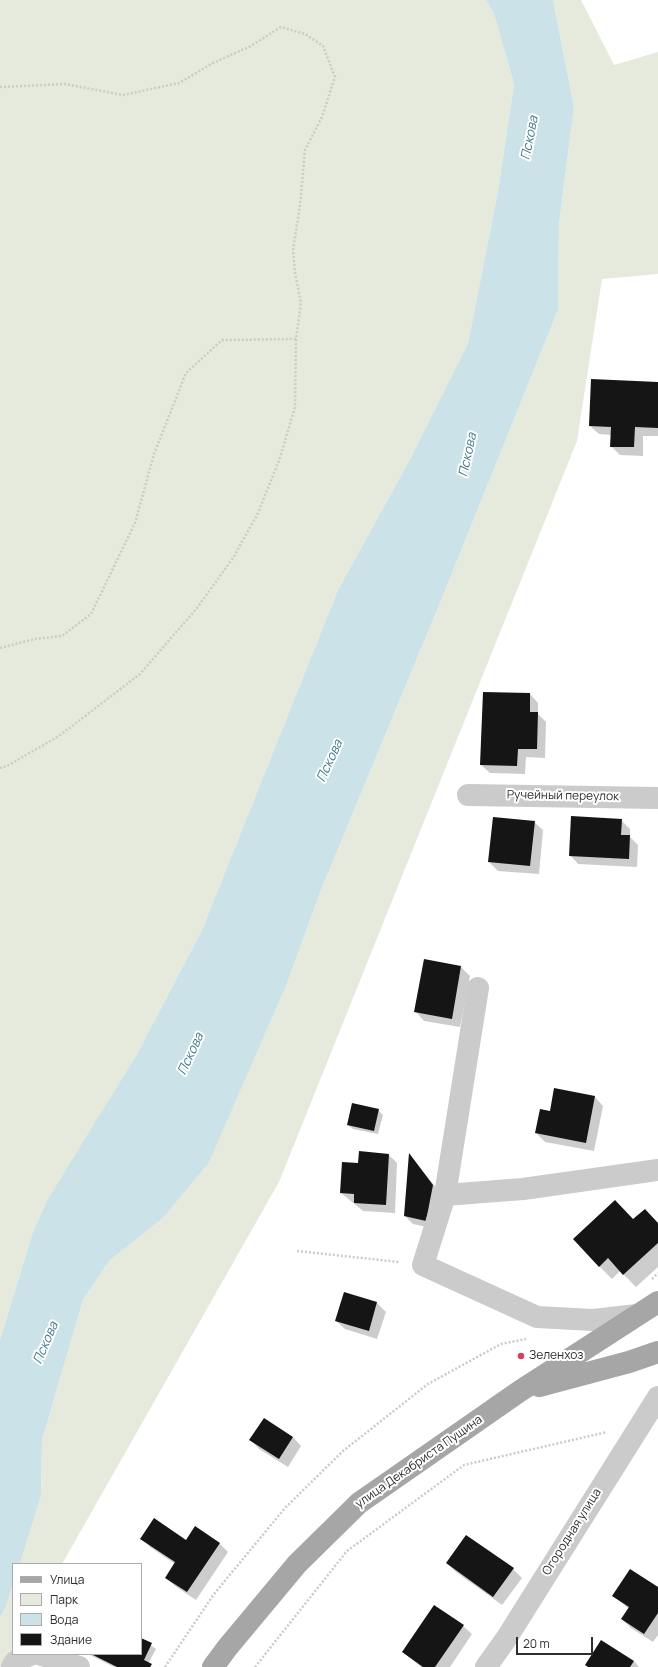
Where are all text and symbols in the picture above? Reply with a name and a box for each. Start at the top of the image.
water label: Пскова [518,115,542,161]
water label: Пскова [456,432,480,478]
water label: Пскова [314,738,346,784]
street label: Ручейный переулок [507,788,619,804]
water label: Пскова [175,1031,207,1077]
water label: Пскова [30,1320,62,1366]
place label: Зеленхоз [529,1349,583,1363]
marker: Зеленхоз [516,1351,526,1361]
street label: улица Декабриста Пущина [353,1413,485,1511]
street label: Огородная улица [540,1486,604,1578]
legend [12,1563,142,1655]
text: Улица [50,1571,84,1588]
text: Парк [50,1591,78,1608]
text: Вода [50,1611,78,1628]
scale bar [518,1629,595,1655]
text: Здание [50,1631,92,1648]
text: 20 m [523,1635,550,1652]

